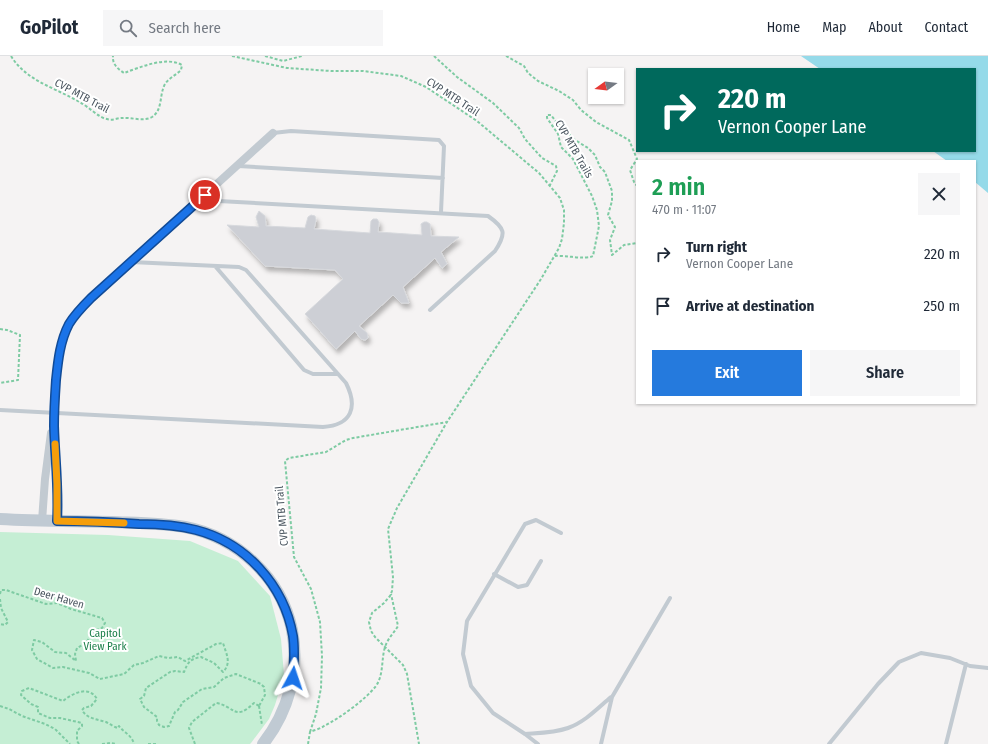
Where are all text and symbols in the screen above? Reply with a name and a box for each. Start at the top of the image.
search box [103,10,383,46]
text: GoPilot [20,16,79,39]
icon: search [117,17,139,39]
text: Search here [149,19,221,37]
text: Home [767,19,800,36]
text: Map [822,19,846,36]
text: About [868,19,903,36]
text: Contact [925,19,968,36]
north arrow [588,68,624,104]
map controls [588,68,624,104]
street label: CVP MTB Trail [424,75,482,119]
street label: CVP MTB Trail [52,76,112,116]
text: 220 m [718,82,786,115]
icon: right [652,84,704,136]
text: Vernon Cooper Lane [718,116,866,138]
street label: CVP MTB Trails [552,118,596,181]
text: 2 min [652,173,705,201]
button: close [918,173,960,215]
pin [188,178,222,212]
icon: arrive [194,184,216,206]
text: 470 m · 11:07 [652,202,716,217]
text: Turn right [686,238,747,256]
icon: right [652,243,674,265]
text: 220 m [924,245,960,263]
text: Vernon Cooper Lane [686,256,793,271]
icon: arrive [652,295,674,317]
text: Arrive at destination [686,297,814,315]
text: 250 m [924,297,960,315]
button: Exit [652,350,802,396]
button: Share [810,350,960,396]
street label: CVP MTB Trail [273,485,291,547]
street label: Deer Haven [32,585,86,611]
park label: Capitol View Park [83,627,127,653]
position arrow [272,657,314,699]

